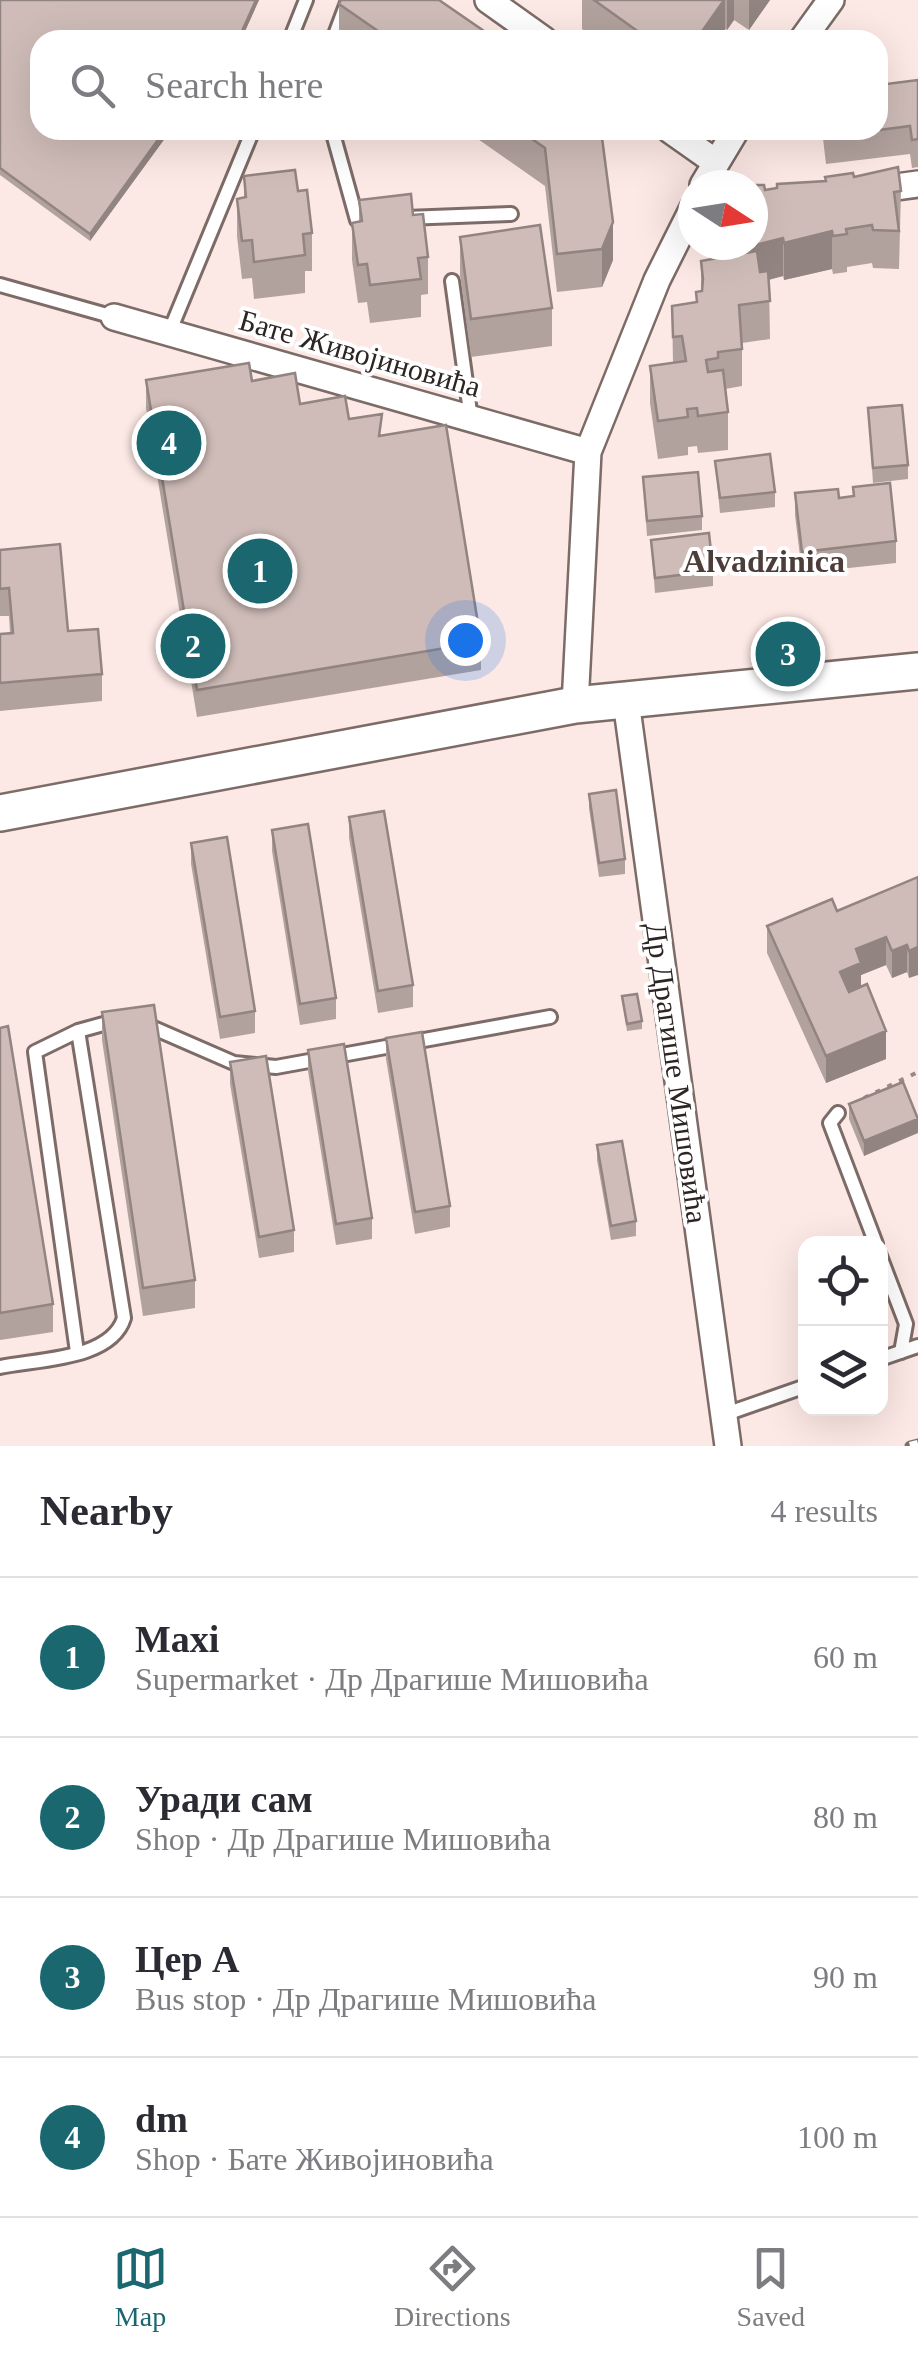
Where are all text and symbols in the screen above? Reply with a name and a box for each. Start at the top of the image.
search box [30,30,888,140]
icon: search [65,58,120,113]
text: Search here [145,64,323,106]
north arrow [678,170,768,260]
street label: Бате Живојиновића [235,303,485,403]
pin: 4 [136,406,202,480]
pin: 1 [228,534,292,608]
district label: Alvadzinica [683,543,845,579]
pin: 2 [160,608,226,684]
your location [440,615,491,666]
pin: 3 [756,616,820,692]
street label: Др Драгише Мишовића [640,920,714,1226]
map controls [798,1236,888,1416]
button: locate [798,1236,888,1326]
button: layers [798,1326,888,1416]
text: Nearby [40,1488,173,1534]
text: 4 results [770,1493,878,1529]
text: Maxi [135,1618,219,1660]
text: 1 [65,1639,81,1675]
text: 60 m [813,1639,878,1675]
text: Supermarket · Др Драгише Мишовића [135,1661,649,1697]
text: Уради сам [135,1778,313,1820]
text: 2 [65,1799,81,1835]
text: 80 m [813,1799,878,1835]
text: Shop · Др Драгише Мишовића [135,1821,551,1857]
text: Цер А [135,1938,240,1980]
text: 3 [65,1959,81,1995]
text: 90 m [813,1959,878,1995]
text: Bus stop · Др Драгише Мишовића [135,1981,596,2017]
text: dm [135,2098,188,2140]
text: 4 [65,2119,81,2155]
text: 100 m [797,2119,878,2155]
text: Shop · Бате Живојиновића [135,2141,494,2177]
tab: Map [113,2241,168,2333]
tab: Directions [394,2241,511,2333]
tab: Saved [737,2241,805,2333]

